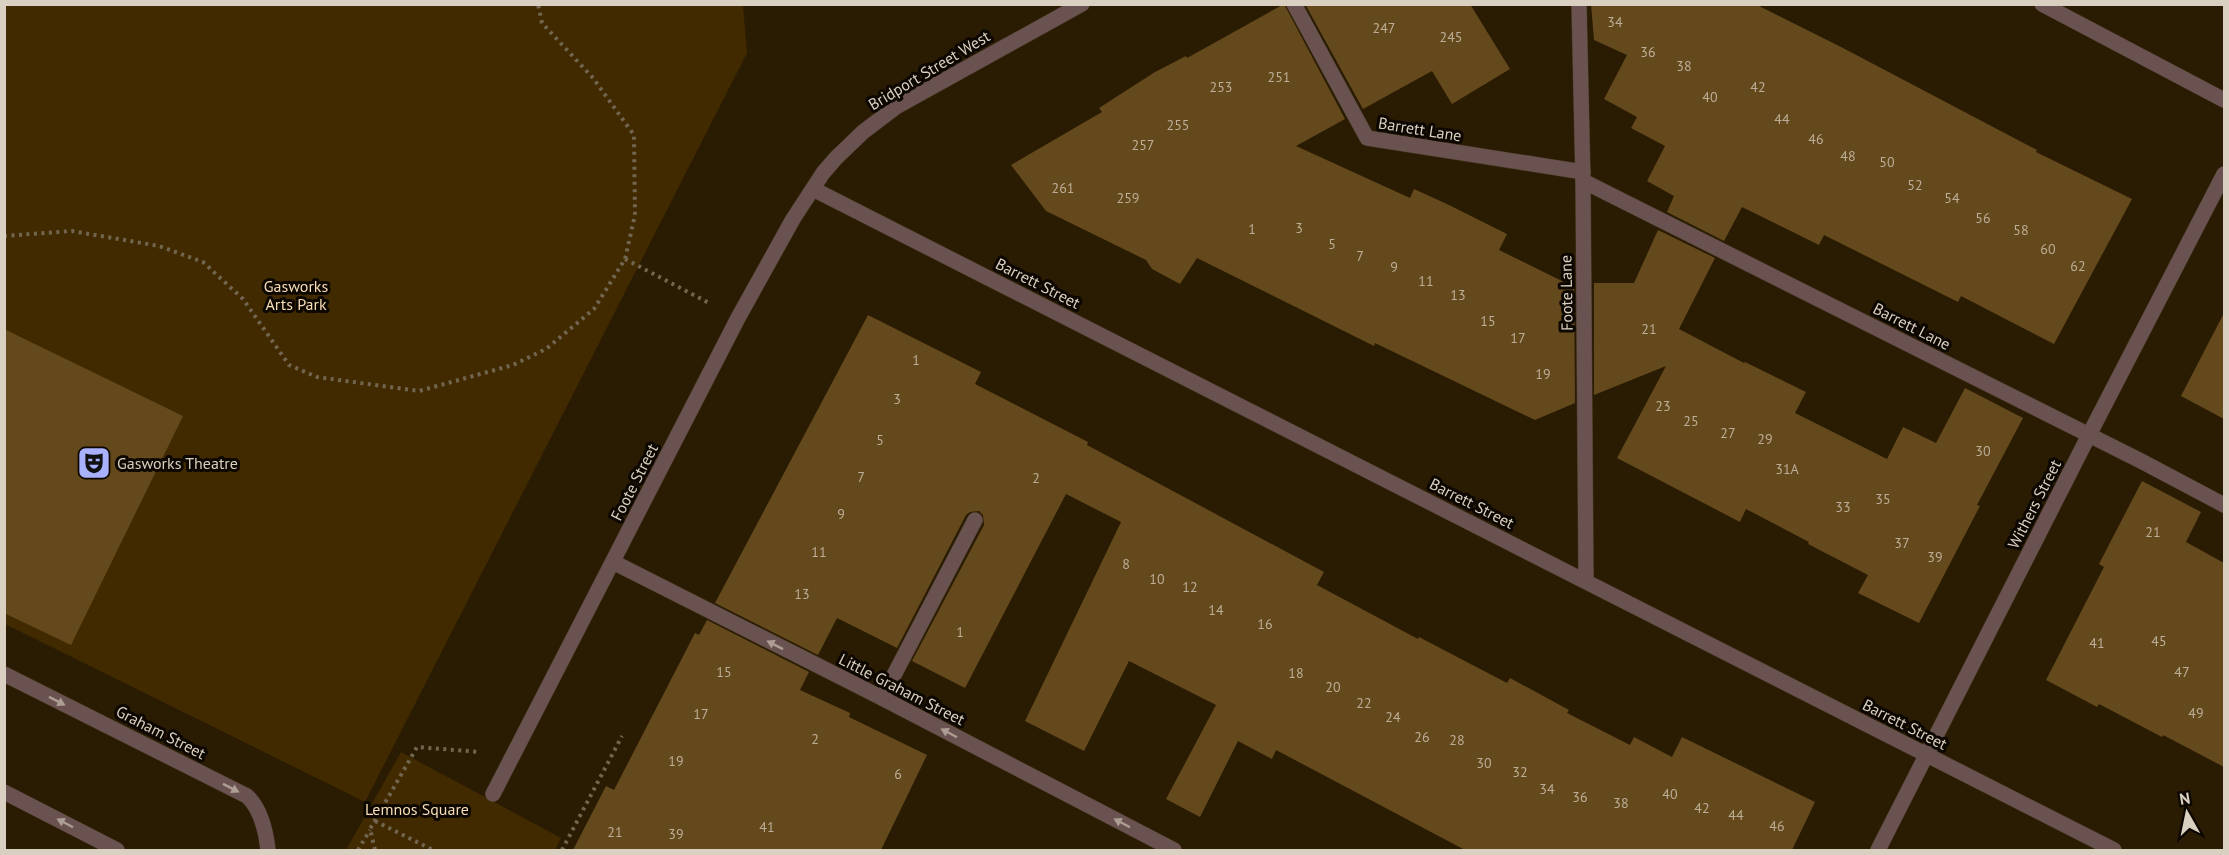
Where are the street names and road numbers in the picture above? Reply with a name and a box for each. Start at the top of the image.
street label: Bridport Street West [865,26,994,114]
street label: Barrett Lane [1377,113,1463,145]
street label: Barrett Street [992,253,1084,313]
street label: Foote Lane [1555,255,1577,331]
street label: Barrett Lane [1870,298,1954,354]
street label: Foote Street [606,440,662,524]
street label: Withers Street [2003,456,2065,552]
street label: Barrett Street [1426,473,1518,533]
street label: Little Graham Street [836,649,969,730]
street label: Barrett Street [1859,694,1951,754]
street label: Graham Street [113,701,210,763]

